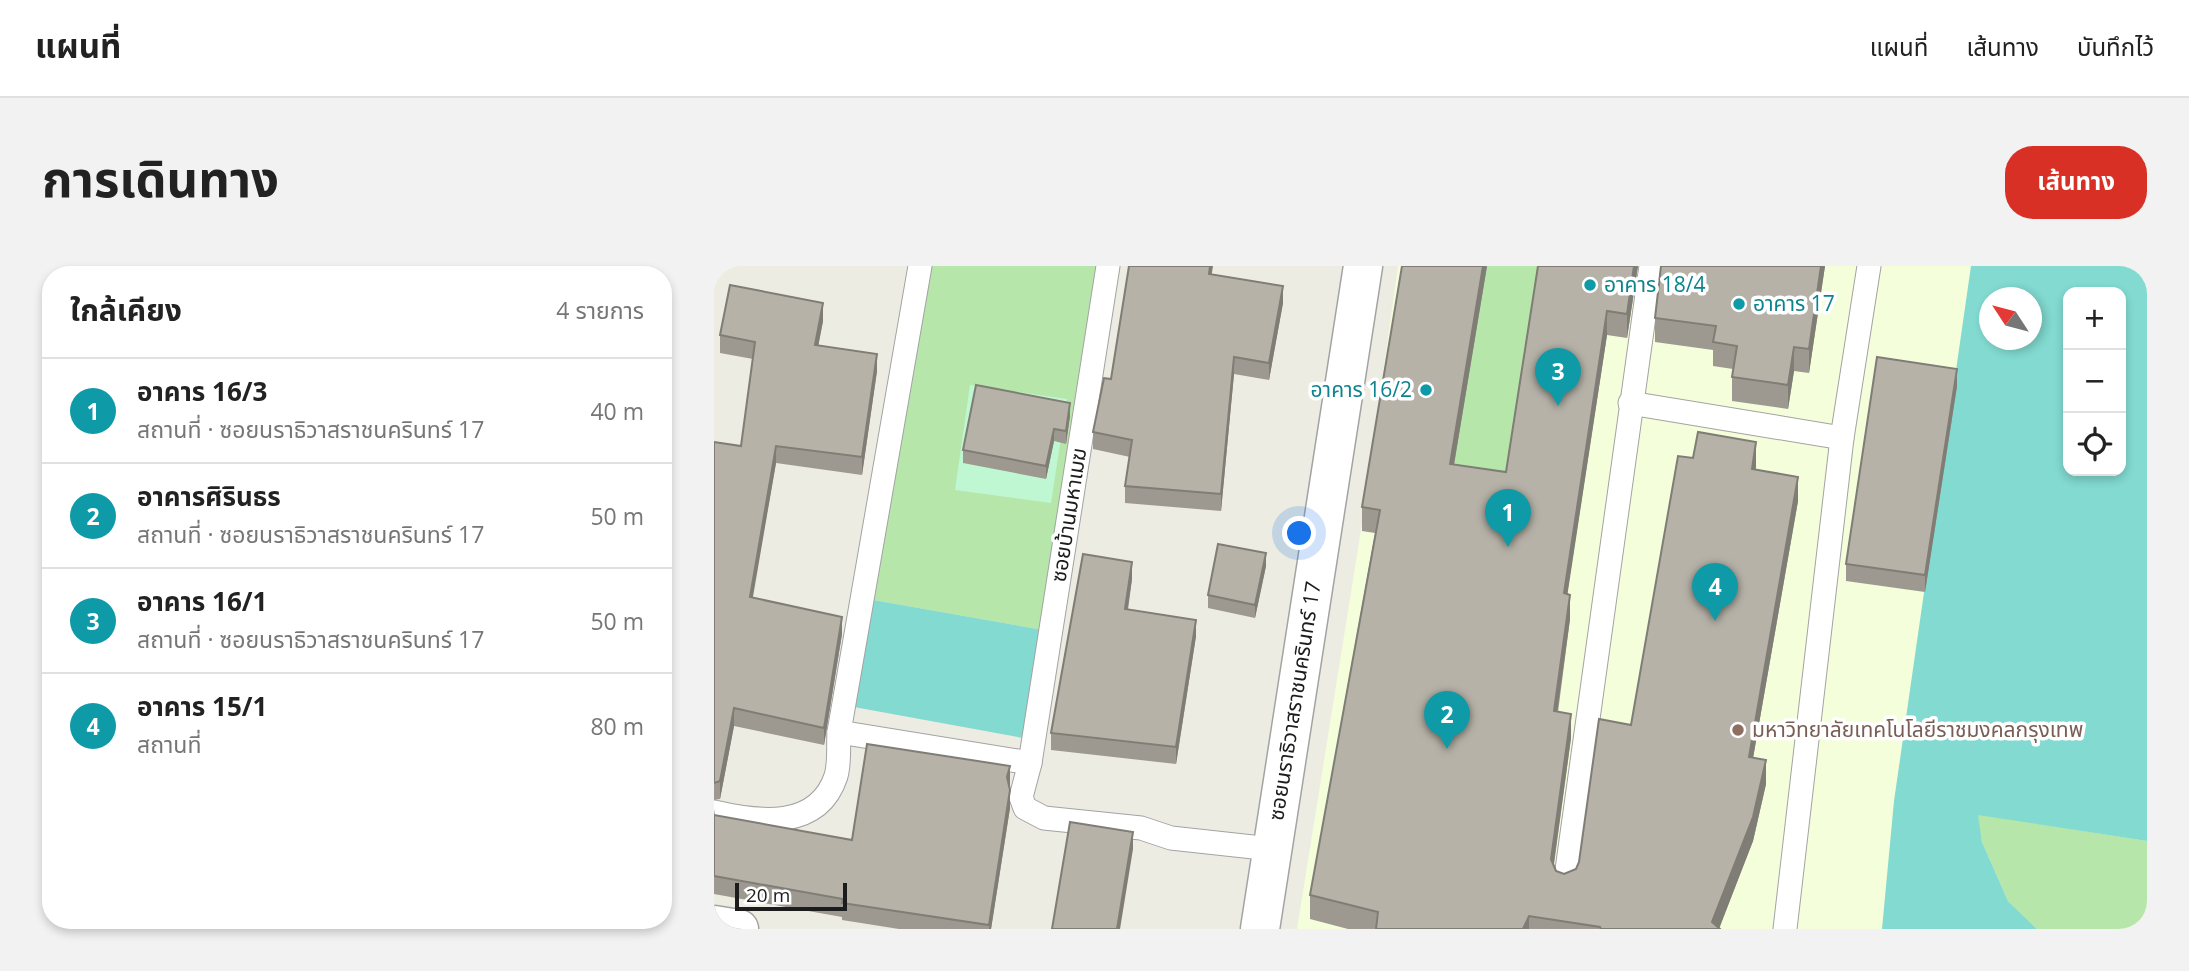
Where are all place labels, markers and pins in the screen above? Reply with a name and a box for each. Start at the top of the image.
place label: อาคาร 18/4 [1604,270,1705,298]
marker: อาคาร 18/4 [1582,277,1598,293]
place label: อาคาร 17 [1753,289,1835,317]
marker: อาคาร 17 [1731,296,1747,312]
pin: 3 [1535,348,1581,406]
place label: อาคาร 16/2 [1311,375,1412,403]
marker: อาคาร 16/2 [1418,382,1434,398]
pin: 1 [1485,489,1531,547]
pin: 4 [1692,563,1738,621]
pin: 2 [1424,691,1470,749]
place label: มหาวิทยาลัยเทคโนโลยีราชมงคลกรุงเทพ [1752,715,2083,743]
marker: มหาวิทยาลัยเทคโนโลยีราชมงคลกรุงเทพ [1730,722,1746,738]

